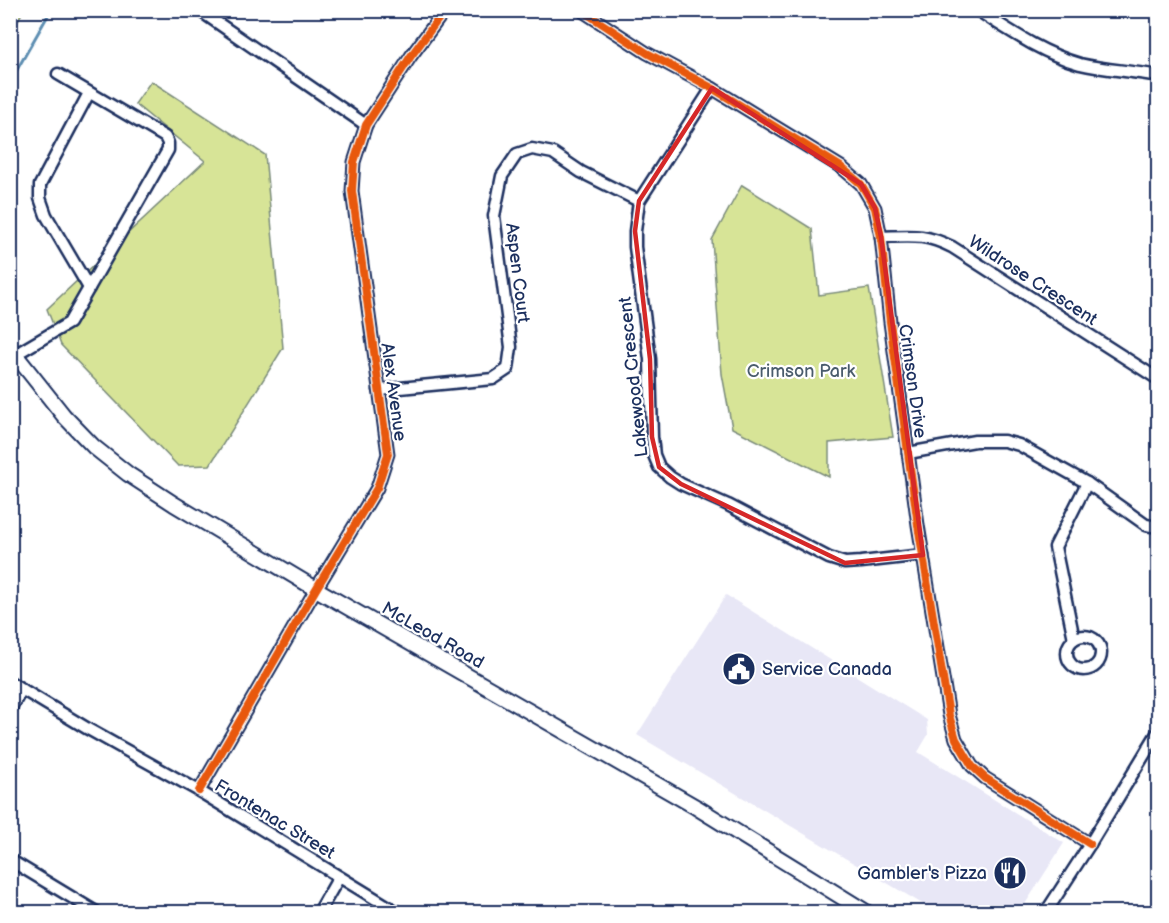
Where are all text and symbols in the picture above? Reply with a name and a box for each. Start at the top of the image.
street label: Aspen Court [501,222,534,325]
street label: Wildrose Crescent [964,231,1101,330]
street label: Lakewood Crescent [615,295,652,458]
street label: Crimson Drive [894,323,931,440]
street label: Alex Avenue [376,342,411,443]
park label: Crimson Park [747,361,855,382]
street label: McLeod Road [378,598,488,673]
public building icon: Service Canada [721,651,757,687]
place label: Service Canada [762,659,892,680]
street label: Frontenac Street [211,775,339,864]
restaurant icon: Gambler's Pizza [992,855,1028,891]
place label: Gambler's Pizza [857,863,987,884]

